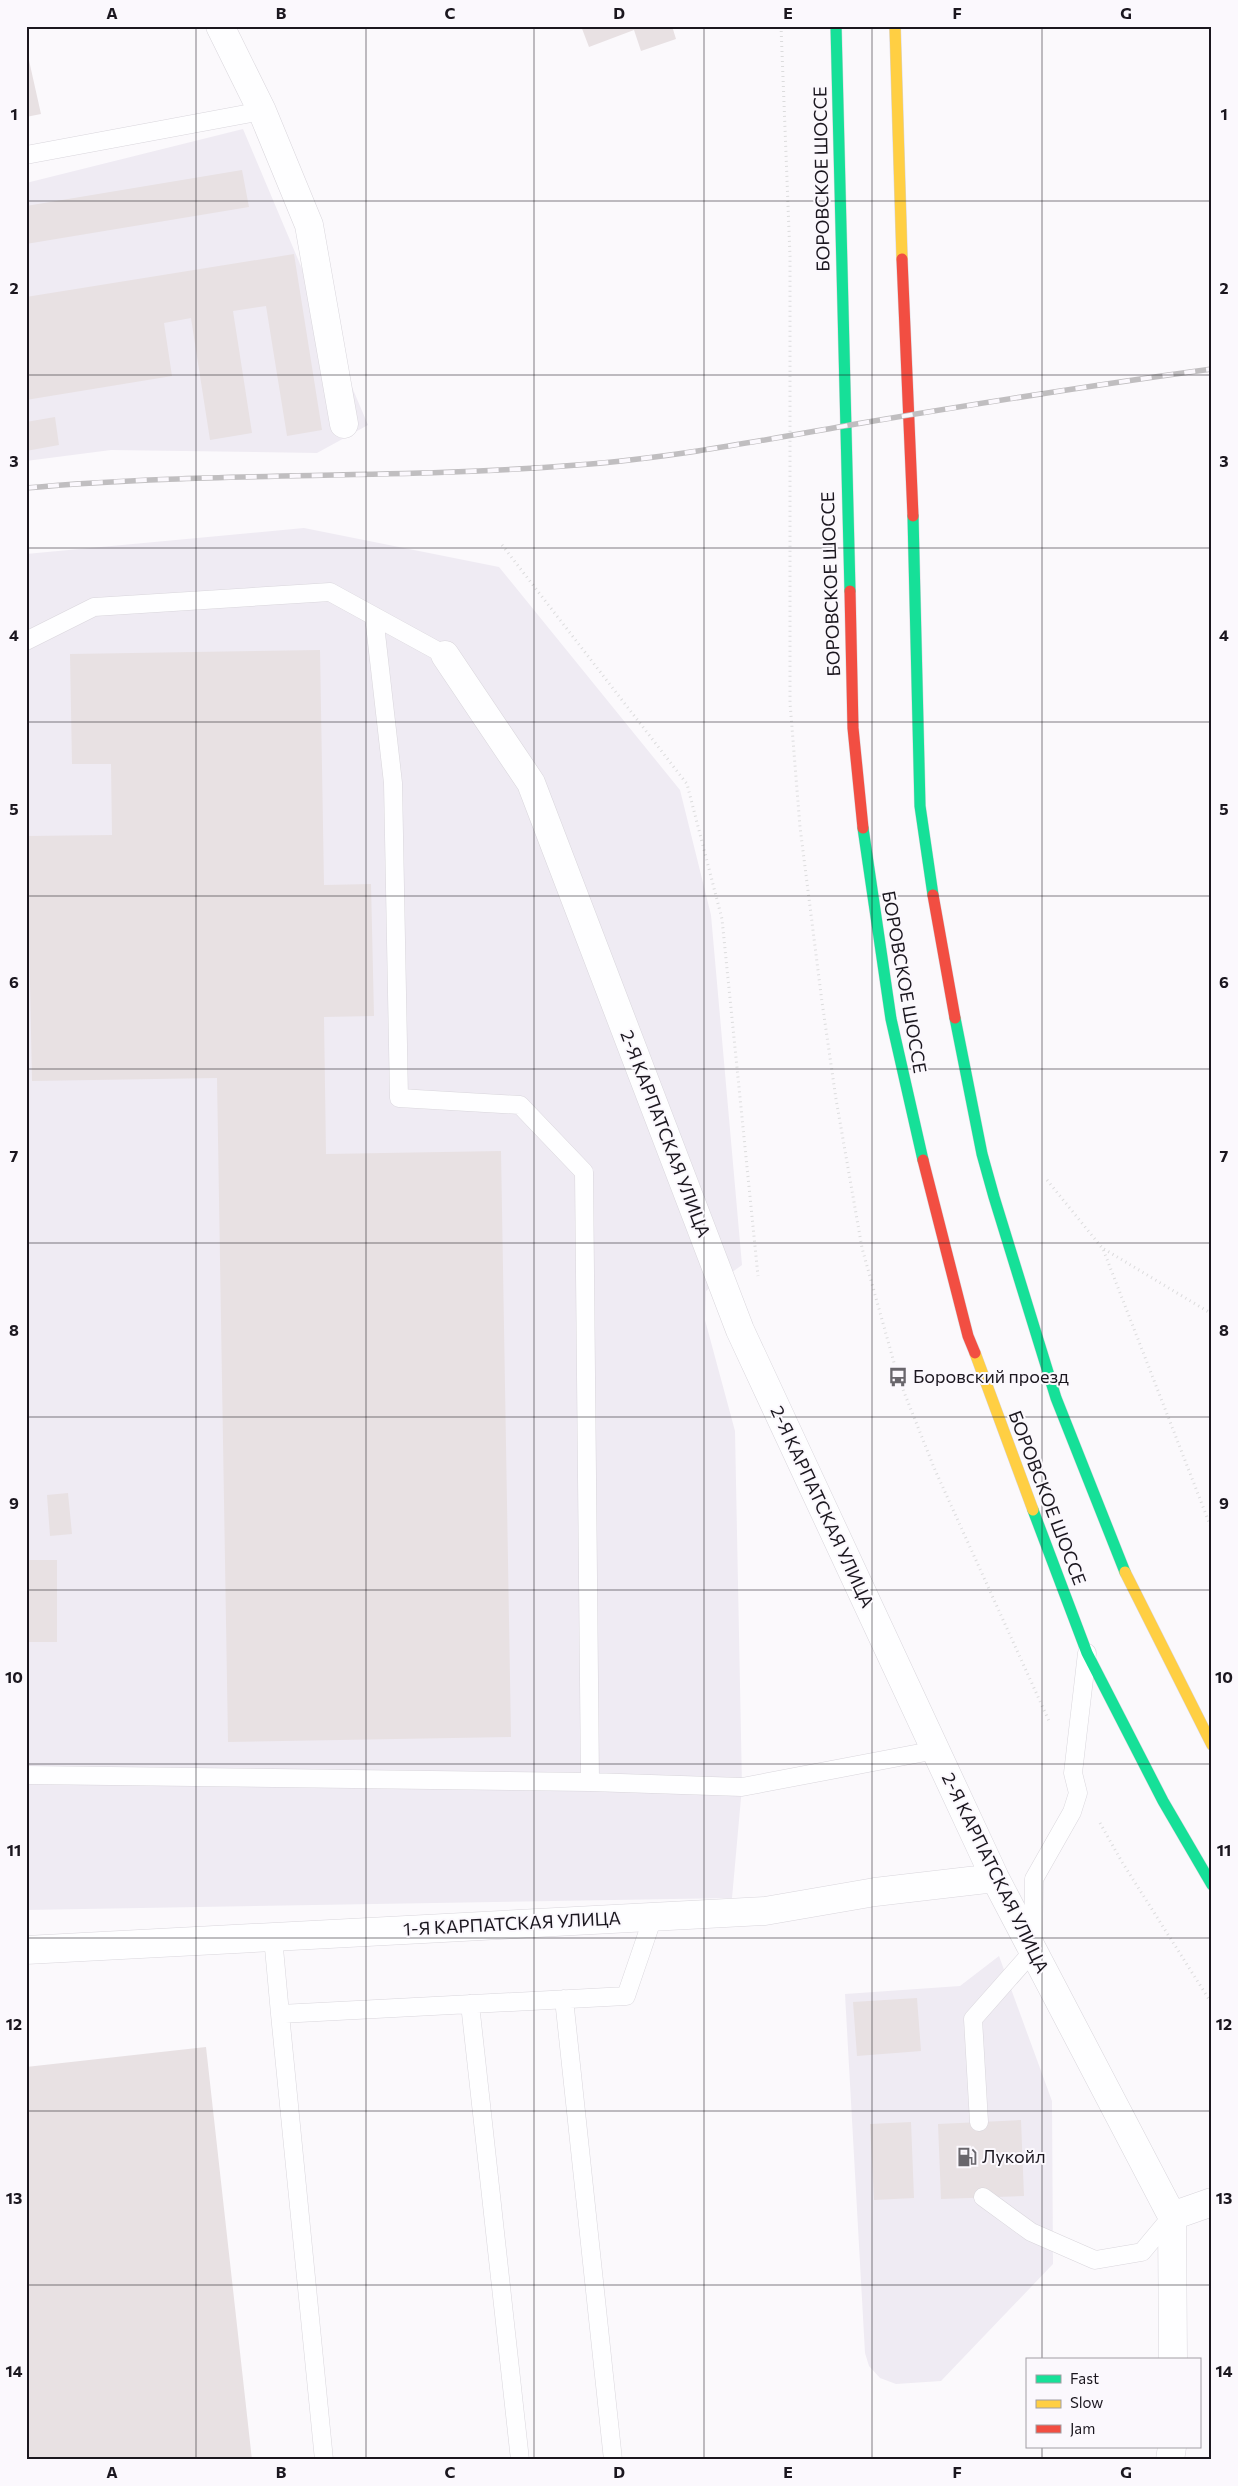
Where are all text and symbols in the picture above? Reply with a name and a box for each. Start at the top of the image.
text: A [106,3,118,22]
text: B [276,3,287,22]
text: C [445,3,456,22]
text: D [613,3,625,22]
text: E [783,3,793,22]
text: F [952,3,962,22]
text: G [1120,3,1132,22]
street label: БОРОВСКОЕ ШОССЕ [808,86,834,272]
text: 1 [10,104,18,123]
text: 1 [1220,104,1228,123]
text: 2 [9,278,19,297]
text: 2 [1219,278,1229,297]
text: 3 [9,451,19,470]
text: 3 [1219,451,1229,470]
street label: БОРОВСКОЕ ШОССЕ [816,491,844,677]
text: 4 [9,625,19,644]
text: 4 [1219,625,1229,644]
text: 5 [9,799,19,818]
text: 5 [1219,799,1229,818]
street label: БОРОВСКОЕ ШОССЕ [878,889,932,1075]
text: 6 [9,972,19,991]
text: 6 [1219,972,1229,991]
street label: 2-Я КАРПАТСКАЯ УЛИЦА [616,1027,716,1240]
text: 7 [10,1146,19,1165]
text: 7 [1220,1146,1229,1165]
text: 8 [9,1320,19,1339]
text: 8 [1219,1320,1229,1339]
place label: Боровский проезд [913,1365,1069,1387]
bus stop icon: Боровский проезд [887,1366,909,1388]
street label: 2-Я КАРПАТСКАЯ УЛИЦА [766,1402,879,1611]
street label: БОРОВСКОЕ ШОССЕ [1004,1407,1091,1588]
text: 9 [9,1493,19,1512]
text: 9 [1219,1493,1229,1512]
text: 10 [5,1667,23,1686]
text: 10 [1215,1667,1233,1686]
street label: 2-Я КАРПАТСКАЯ УЛИЦА [938,1769,1054,1976]
text: 11 [7,1840,21,1859]
text: 11 [1217,1840,1231,1859]
street label: 1-Я КАРПАТСКАЯ УЛИЦА [403,1906,621,1940]
text: 12 [6,2014,22,2033]
text: 12 [1216,2014,1232,2033]
place label: Лукойл [982,2145,1046,2167]
fuel station icon: Лукойл [956,2146,978,2168]
text: 13 [6,2188,22,2207]
text: 13 [1216,2188,1232,2207]
legend [1026,2358,1200,2448]
text: 14 [5,2361,23,2380]
text: 14 [1215,2361,1233,2380]
text: Fast [1070,2369,1099,2387]
text: Slow [1070,2393,1103,2411]
text: Jam [1070,2419,1095,2437]
text: A [106,2462,118,2481]
text: B [276,2462,287,2481]
text: C [445,2462,456,2481]
text: D [613,2462,625,2481]
text: E [783,2462,793,2481]
text: F [952,2462,962,2481]
text: G [1120,2462,1132,2481]

